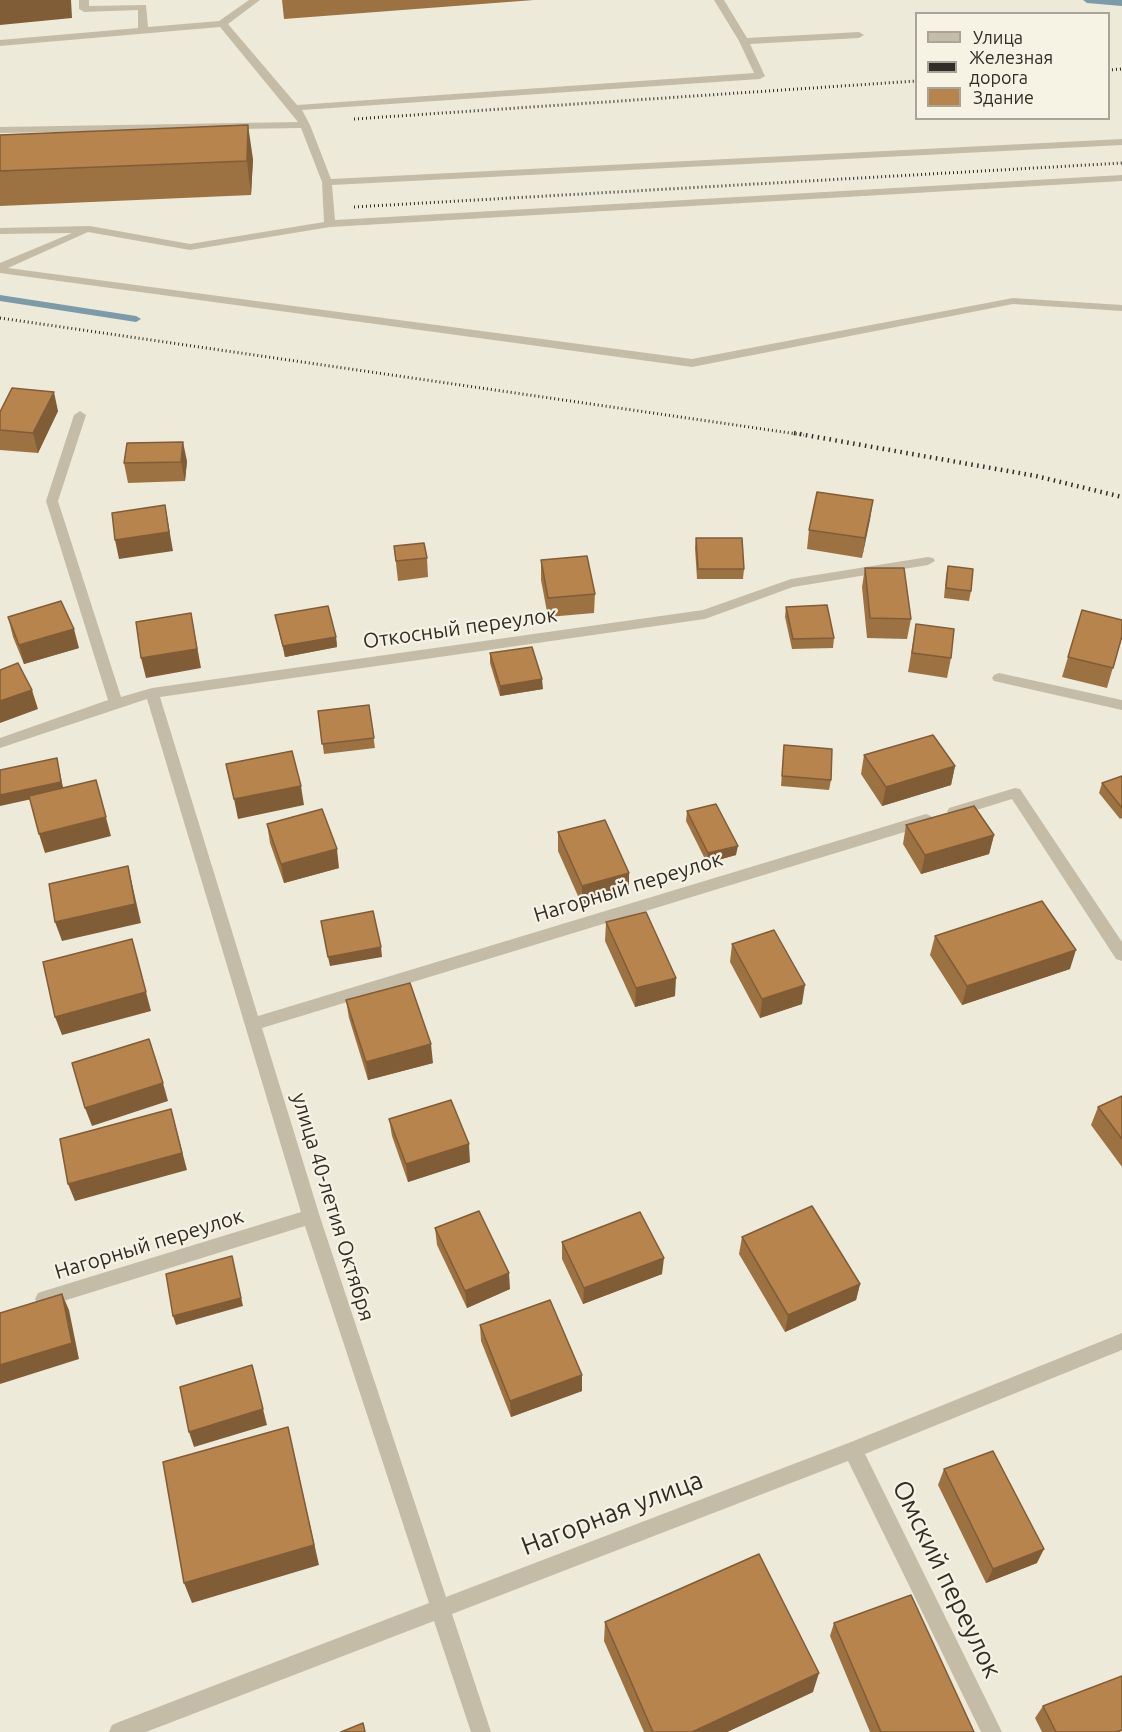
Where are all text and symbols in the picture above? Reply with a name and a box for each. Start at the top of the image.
legend [915,12,1110,120]
text: Улица [973,27,1023,47]
text: Железная дорога [969,47,1053,87]
text: Здание [973,87,1034,107]
street label: Откосный переулок [361,602,559,654]
street label: Нагорный переулок [530,846,726,928]
street label: улица 40-летия Октября [286,1090,380,1324]
street label: Нагорный переулок [51,1203,247,1285]
street label: Нагорная улица [517,1464,707,1562]
street label: Омский переулок [886,1475,1008,1683]

